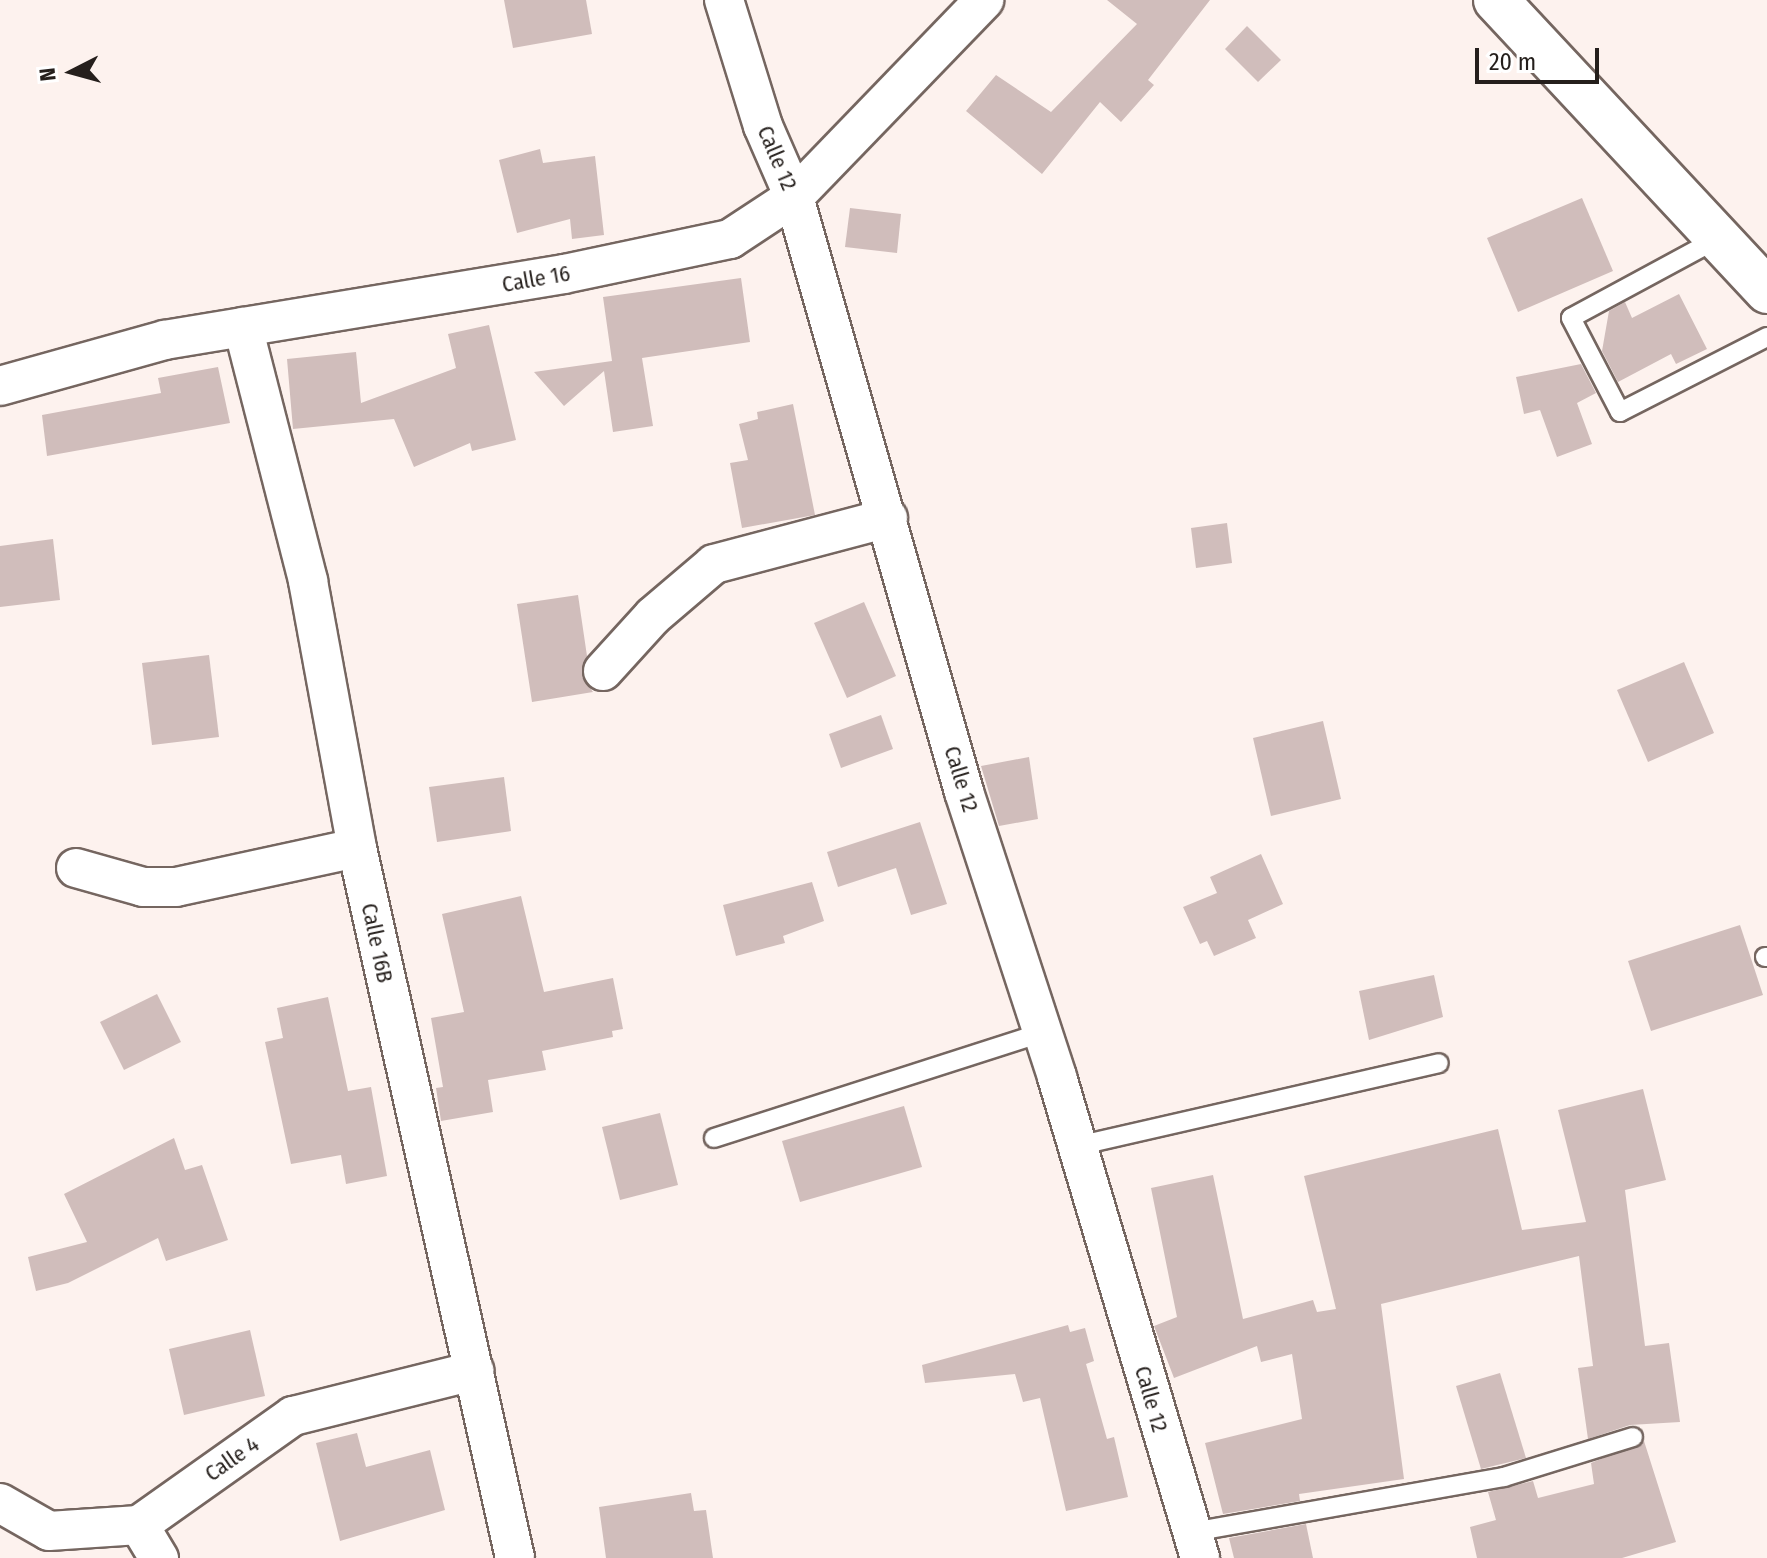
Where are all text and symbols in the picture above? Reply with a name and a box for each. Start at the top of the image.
north arrow [32,32,112,112]
scale bar [1479,32,1603,82]
text: 20 m [1489,48,1536,76]
text: N [34,67,62,83]
street label: Calle 12 [752,122,802,194]
street label: Calle 16 [500,260,572,298]
street label: Calle 12 [939,743,983,815]
street label: Calle 16B [356,901,398,985]
street label: Calle 12 [1129,1363,1173,1435]
street label: Calle 4 [200,1431,264,1487]

